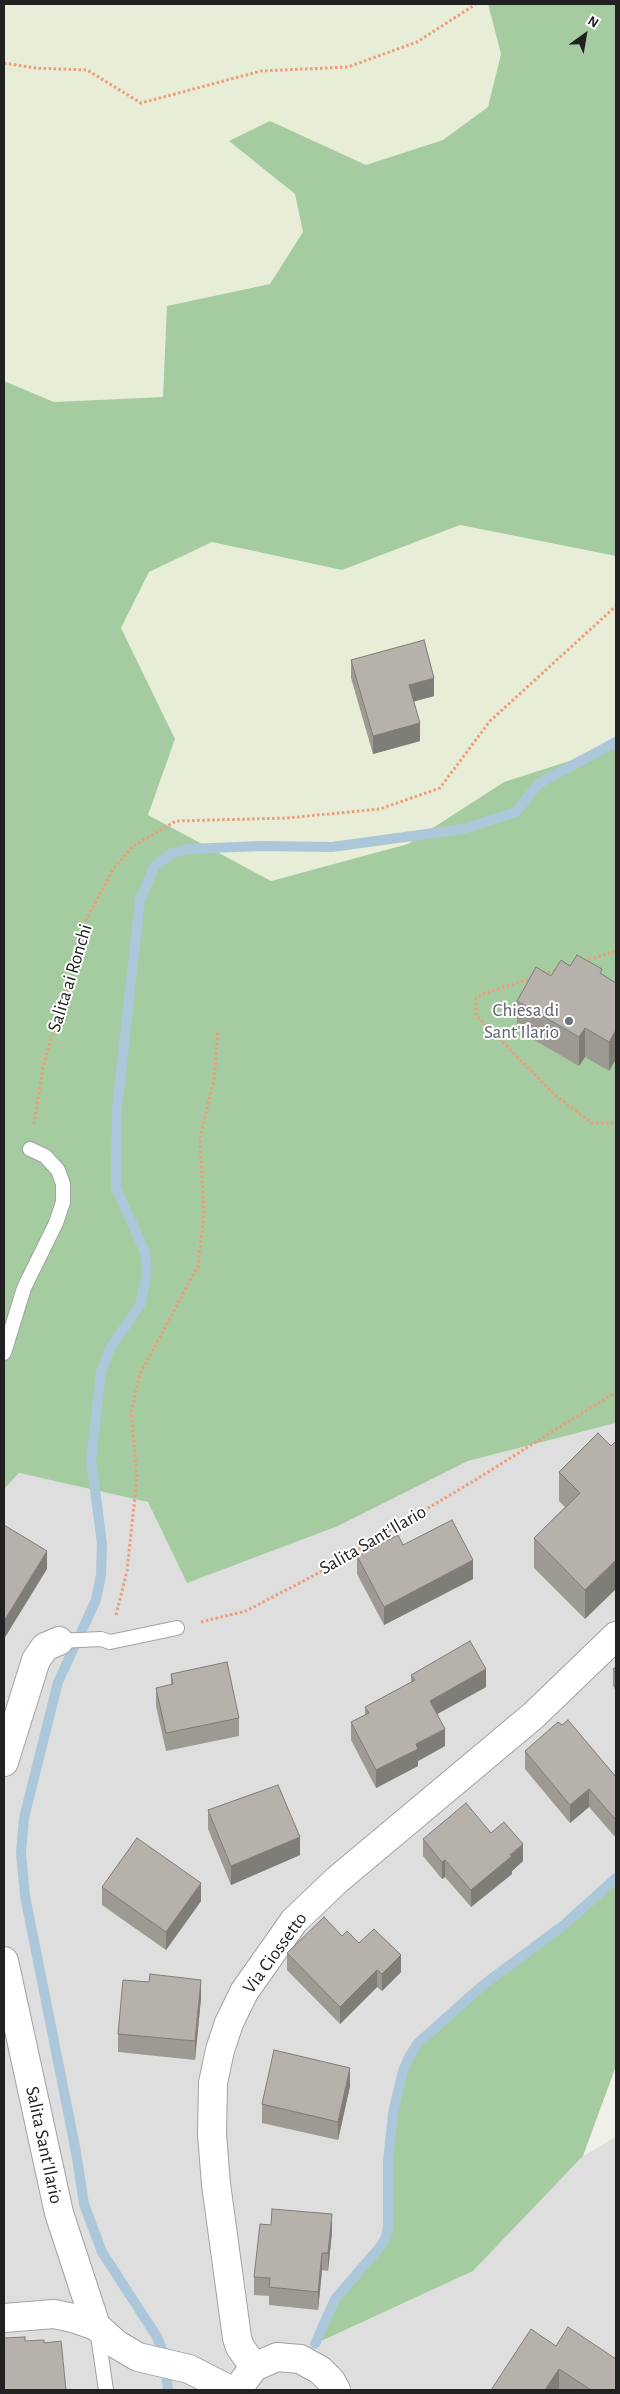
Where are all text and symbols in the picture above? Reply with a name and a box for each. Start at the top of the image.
north arrow [560,10,610,60]
text: N [585,14,601,31]
street label: Salita ai Ronchi [43,921,97,1035]
place label: Chiesa di Sant'Ilario [484,999,559,1043]
marker: Chiesa di Sant'Ilario [563,1015,575,1027]
street label: Salita Sant'Ilario [316,1500,430,1580]
street label: Via Ciossetto [238,1908,312,1998]
street label: Salita Sant'Ilario [20,2084,68,2206]

